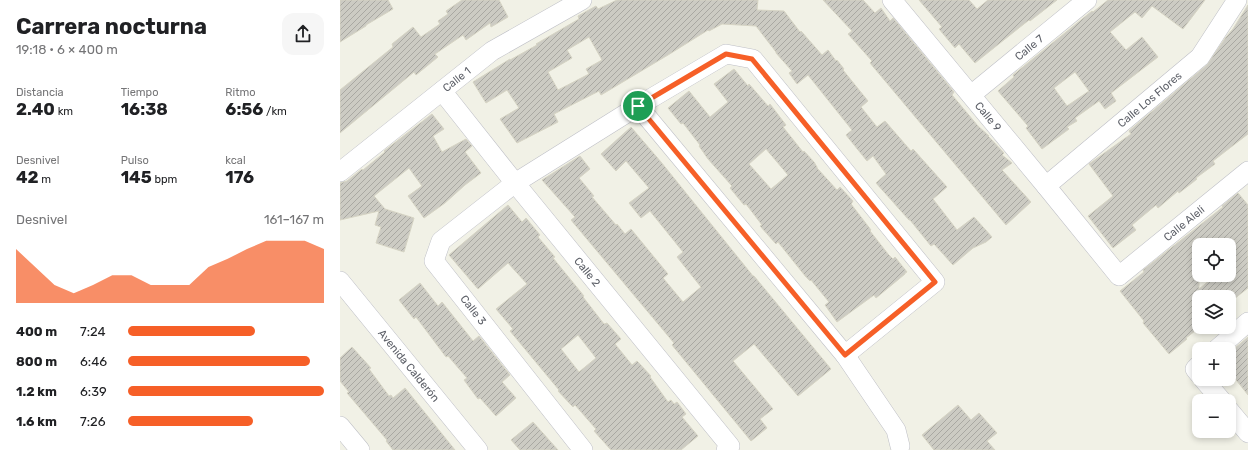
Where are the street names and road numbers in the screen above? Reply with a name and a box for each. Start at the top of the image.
street label: Calle 7 [1012,32,1046,63]
street label: Calle 1 [440,64,473,94]
street label: Calle Los Flores [1115,68,1185,130]
street label: Calle 9 [972,99,1004,134]
street label: Calle Aleli [1161,203,1207,244]
street label: Calle 2 [572,254,603,289]
street label: Calle 3 [457,293,489,328]
street label: Avenida Calderón [376,327,442,404]

